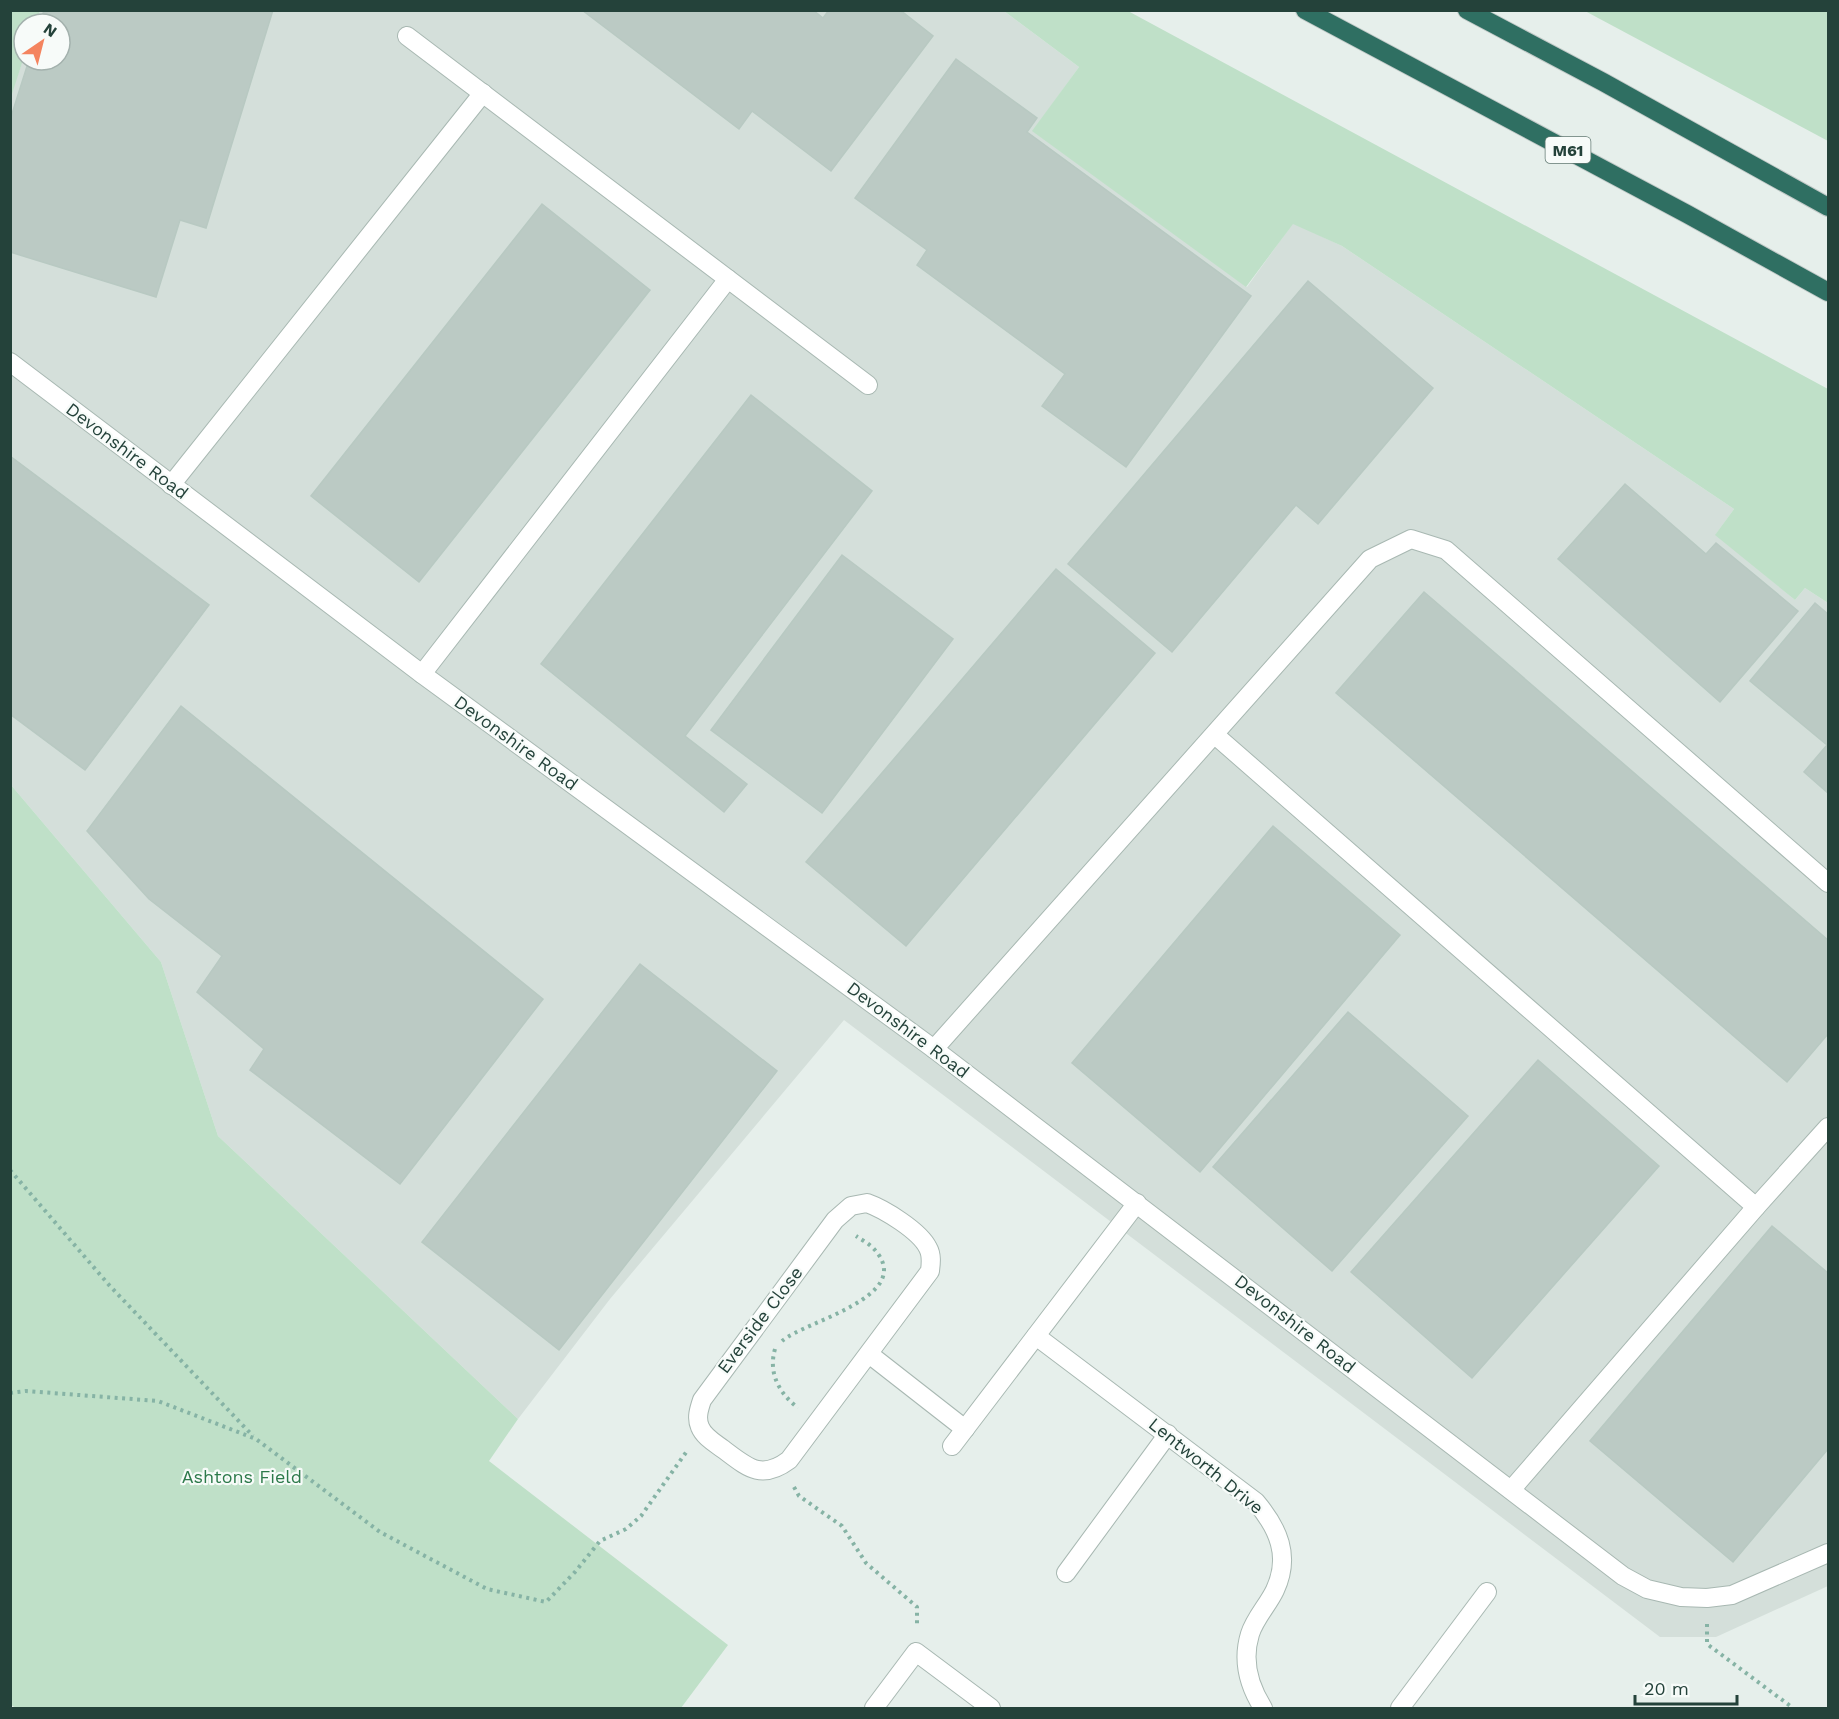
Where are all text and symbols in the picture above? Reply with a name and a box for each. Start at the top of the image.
north arrow [12,12,72,72]
text: N [40,19,61,41]
road number: M61 [1546,137,1590,163]
street label: Devonshire Road [62,398,192,503]
street label: Devonshire Road [451,691,582,794]
street label: Devonshire Road [843,977,973,1082]
street label: Everside Close [713,1262,807,1377]
street label: Devonshire Road [1231,1270,1360,1377]
street label: Lentworth Drive [1145,1413,1268,1518]
park label: Ashtons Field [182,1466,302,1487]
scale bar [1635,1668,1737,1706]
text: 20 m [1644,1678,1689,1699]

